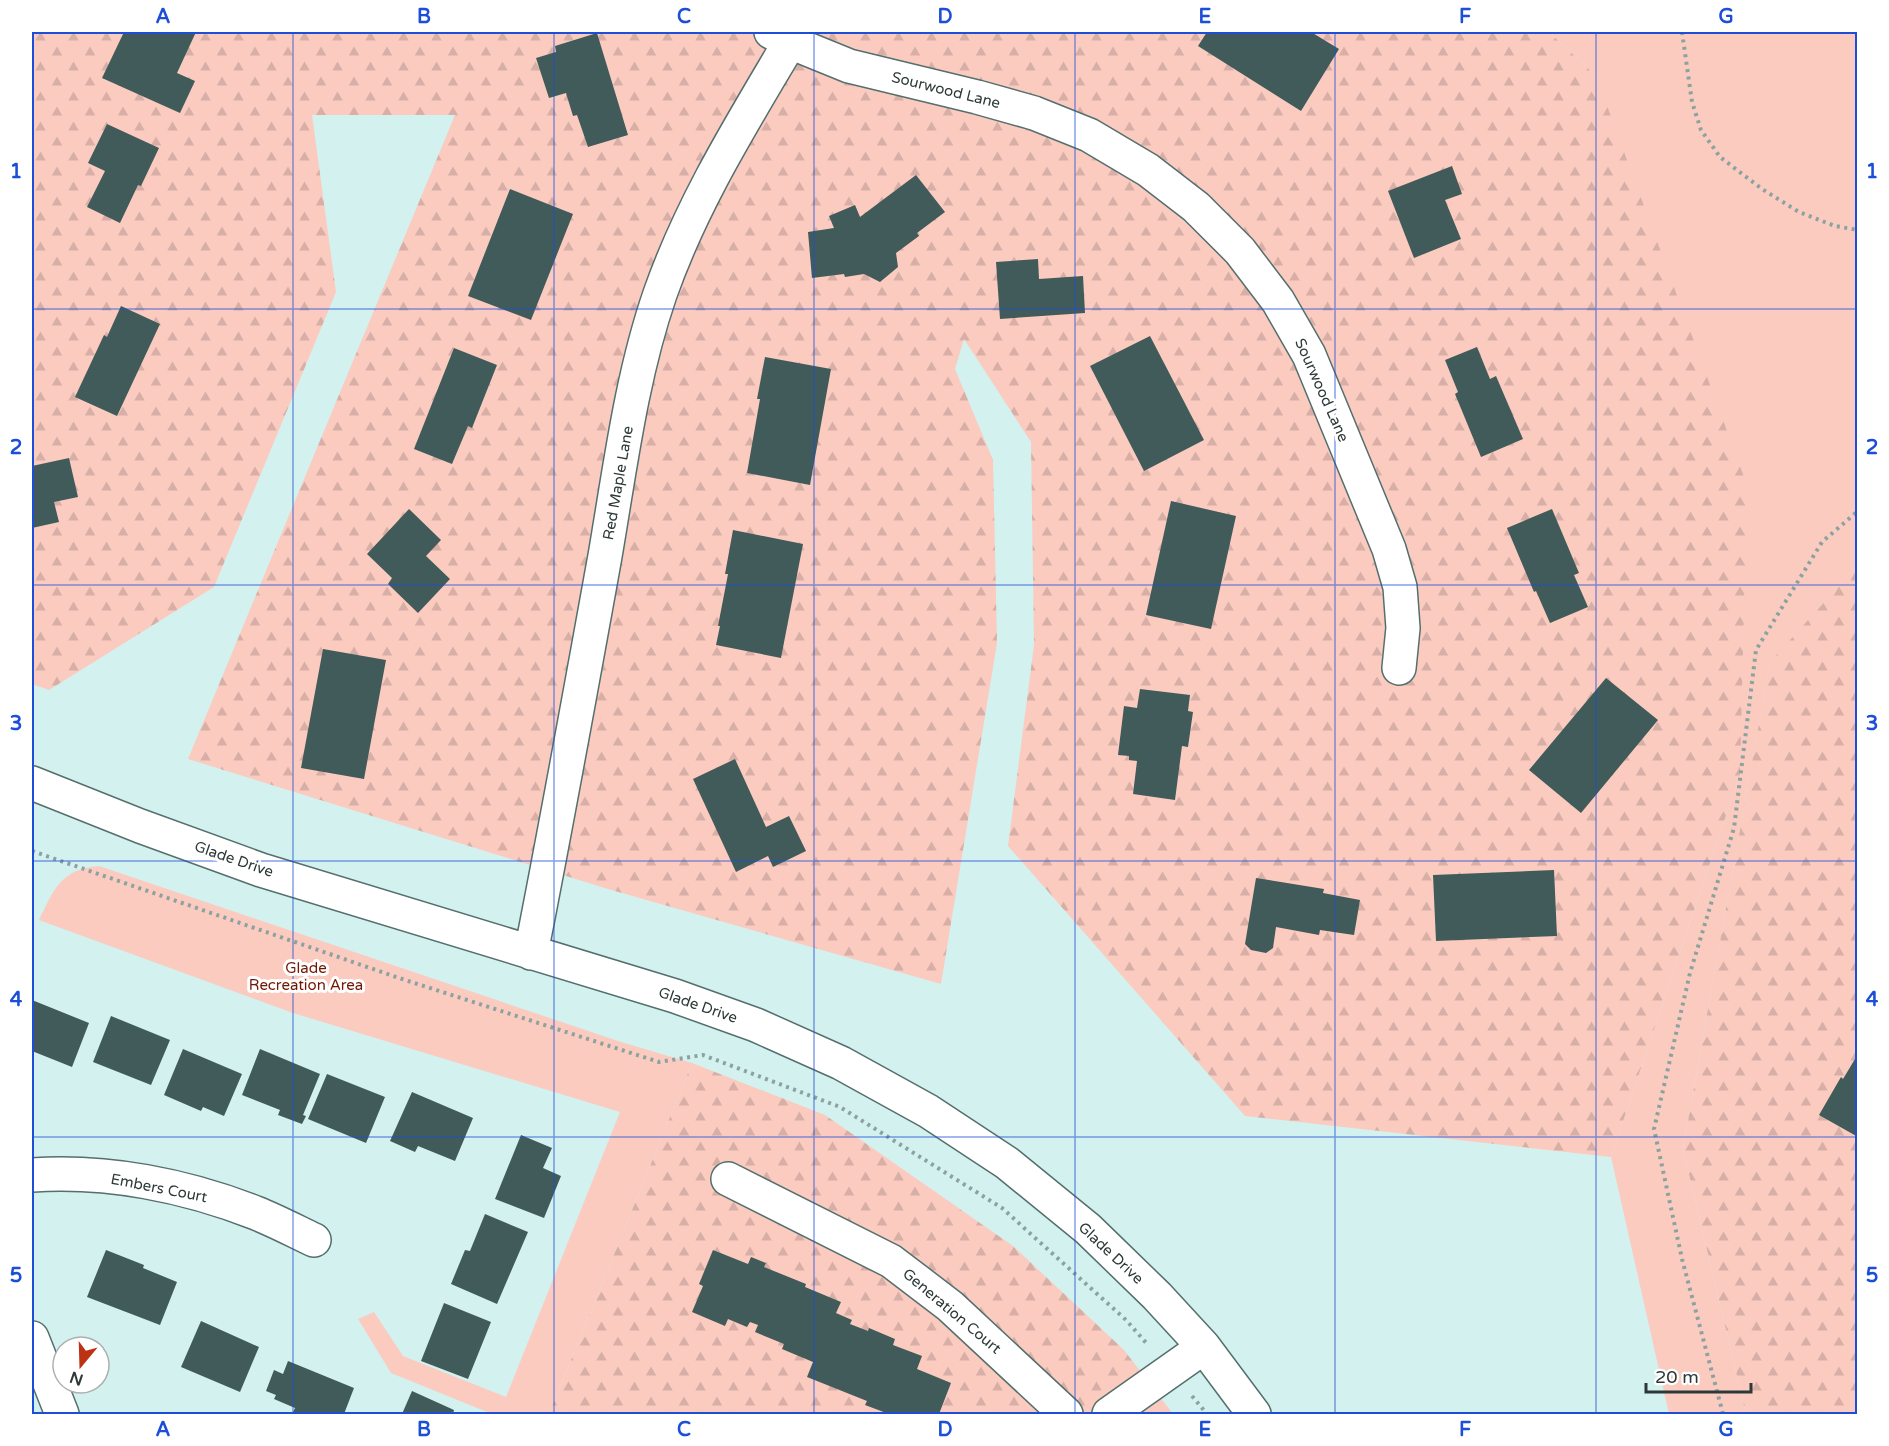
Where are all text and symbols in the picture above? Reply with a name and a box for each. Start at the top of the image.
text: A [156,5,171,29]
text: B [417,5,431,29]
text: C [677,5,691,29]
text: D [937,5,953,29]
text: E [1199,5,1212,29]
text: F [1459,5,1471,29]
text: G [1718,5,1734,29]
street label: Sourwood Lane [890,68,1002,112]
text: 1 [10,160,22,184]
text: 1 [1866,160,1878,184]
street label: Sourwood Lane [1291,335,1353,445]
street label: Red Maple Lane [599,424,637,542]
text: 2 [10,436,22,460]
text: 2 [1866,436,1878,460]
text: 3 [10,712,22,736]
text: 3 [1866,712,1878,736]
street label: Glade Drive [192,837,276,881]
park label: Glade Recreation Area [249,959,363,994]
street label: Glade Drive [656,983,740,1027]
text: 4 [10,988,23,1012]
text: 4 [1866,988,1879,1012]
street label: Embers Court [109,1170,209,1206]
street label: Glade Drive [1075,1218,1147,1288]
text: 5 [10,1264,22,1288]
text: 5 [1866,1264,1878,1288]
street label: Generation Court [899,1265,1005,1358]
north arrow [51,1335,111,1395]
scale bar [1646,1356,1751,1394]
text: 20 m [1655,1366,1699,1388]
text: N [67,1367,86,1390]
text: A [156,1418,171,1442]
text: B [417,1418,431,1442]
text: C [677,1418,691,1442]
text: D [937,1418,953,1442]
text: E [1199,1418,1212,1442]
text: F [1459,1418,1471,1442]
text: G [1718,1418,1734,1442]

